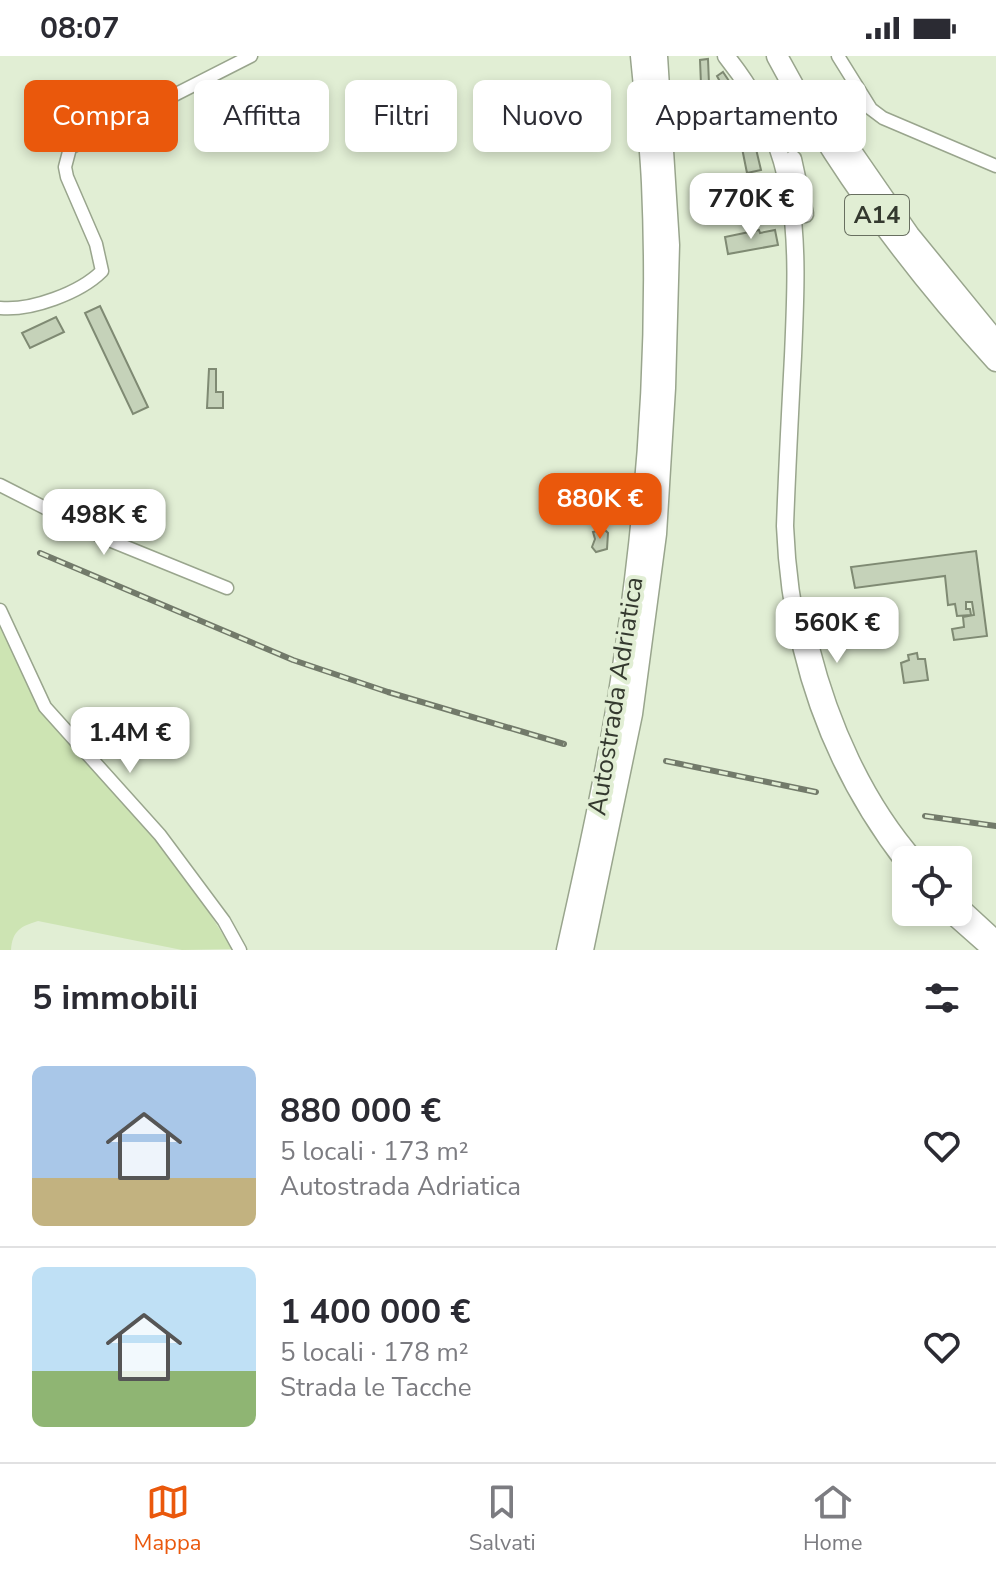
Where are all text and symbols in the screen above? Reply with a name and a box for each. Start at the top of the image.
text: 08:07 [40,8,119,49]
chip: Compra [24,80,178,152]
chip: Affitta [194,80,329,152]
chip: Filtri [345,80,457,152]
chip: Nuovo [473,80,611,152]
chip: Appartamento [627,80,866,152]
pin: 770K € [686,173,816,241]
text: 770K € [708,181,794,216]
road number: A14 [845,195,909,235]
pin: 880K € [535,473,665,541]
text: 880K € [557,481,643,516]
pin: 498K € [39,489,169,557]
text: 498K € [61,497,147,532]
street label: Autostrada Adriatica [579,574,652,818]
pin: 560K € [772,597,902,665]
text: 560K € [794,605,880,640]
pin: 1.4M € [65,707,195,775]
text: 1.4M € [89,715,171,750]
map controls [892,846,972,926]
button: locate [892,846,972,926]
text: 5 immobili [32,975,198,1021]
icon: filters [920,976,964,1020]
text: 880 000 € [280,1088,441,1134]
icon: home [96,1098,192,1194]
icon: heart [920,1124,964,1168]
text: 5 locali · 173 m² [280,1134,469,1169]
text: Autostrada Adriatica [280,1169,521,1204]
text: 1 400 000 € [280,1289,471,1335]
icon: home [96,1299,192,1395]
icon: heart [920,1325,964,1369]
text: 5 locali · 178 m² [280,1335,469,1370]
text: Strada le Tacche [280,1370,472,1405]
tab: Mappa [134,1480,201,1558]
tab: Salvati [469,1480,536,1558]
tab: Home [803,1480,862,1558]

